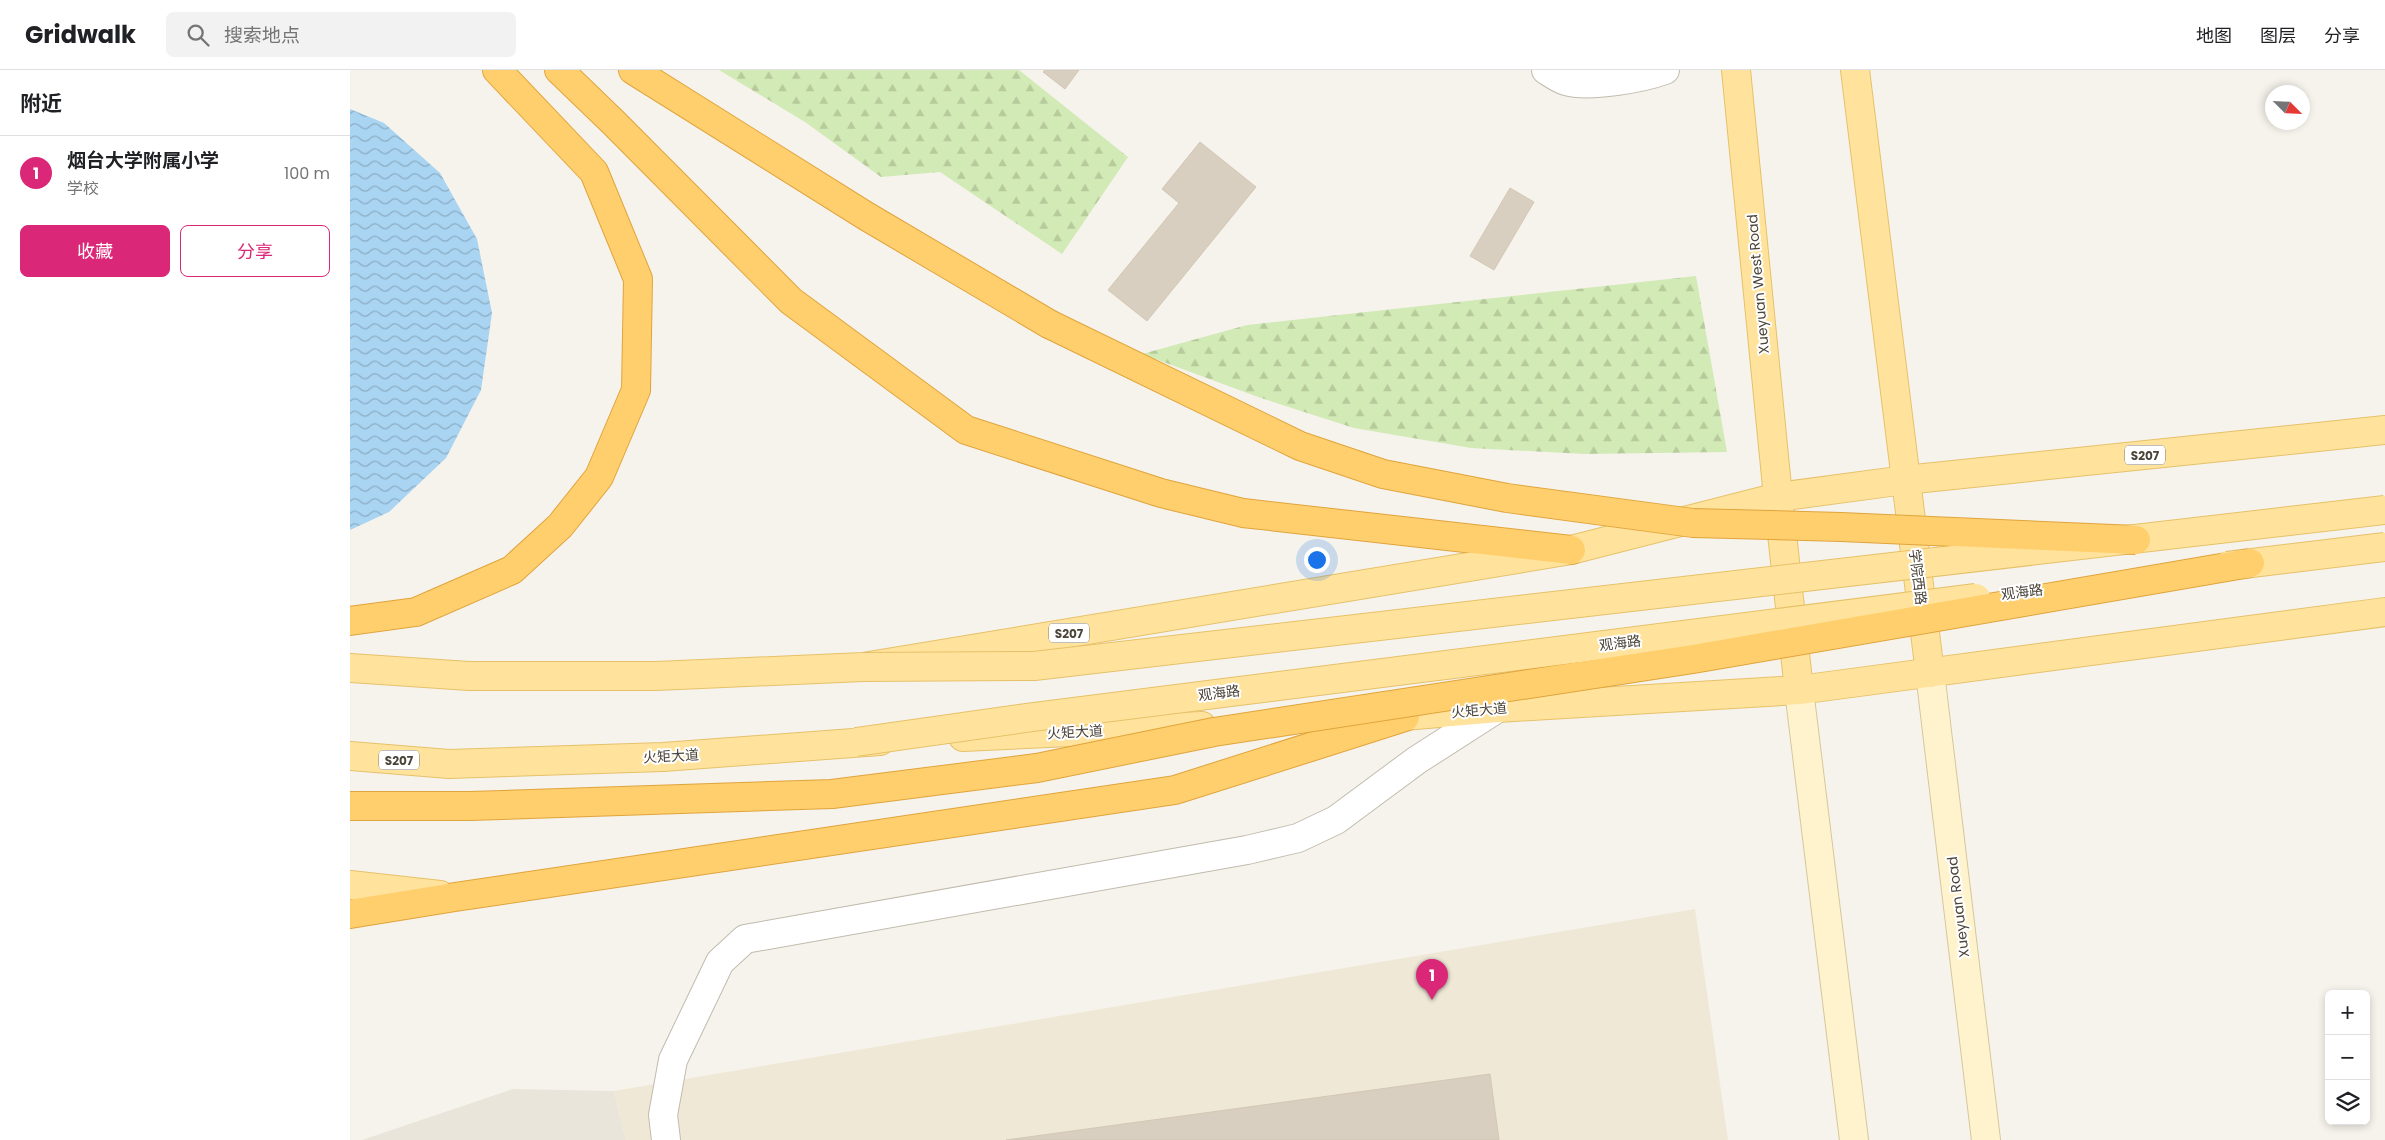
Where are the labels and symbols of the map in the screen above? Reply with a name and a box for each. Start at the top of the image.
north arrow [2265,85,2310,130]
street label: Xueyuan West Road [1742,213,1774,355]
road number: S207 [2125,446,2165,464]
your location [1304,547,1330,573]
street label: 学院西路 [1905,548,1931,606]
street label: 观海路 [2000,580,2044,604]
road number: S207 [1049,624,1089,642]
street label: 观海路 [1598,631,1642,655]
street label: 观海路 [1197,681,1241,705]
street label: 火矩大道 [1450,698,1508,722]
street label: 火矩大道 [1047,721,1103,743]
street label: 火矩大道 [643,745,699,767]
road number: S207 [379,750,419,770]
street label: Xueyuan Road [1942,855,1974,959]
pin: 1 [1416,959,1448,1000]

